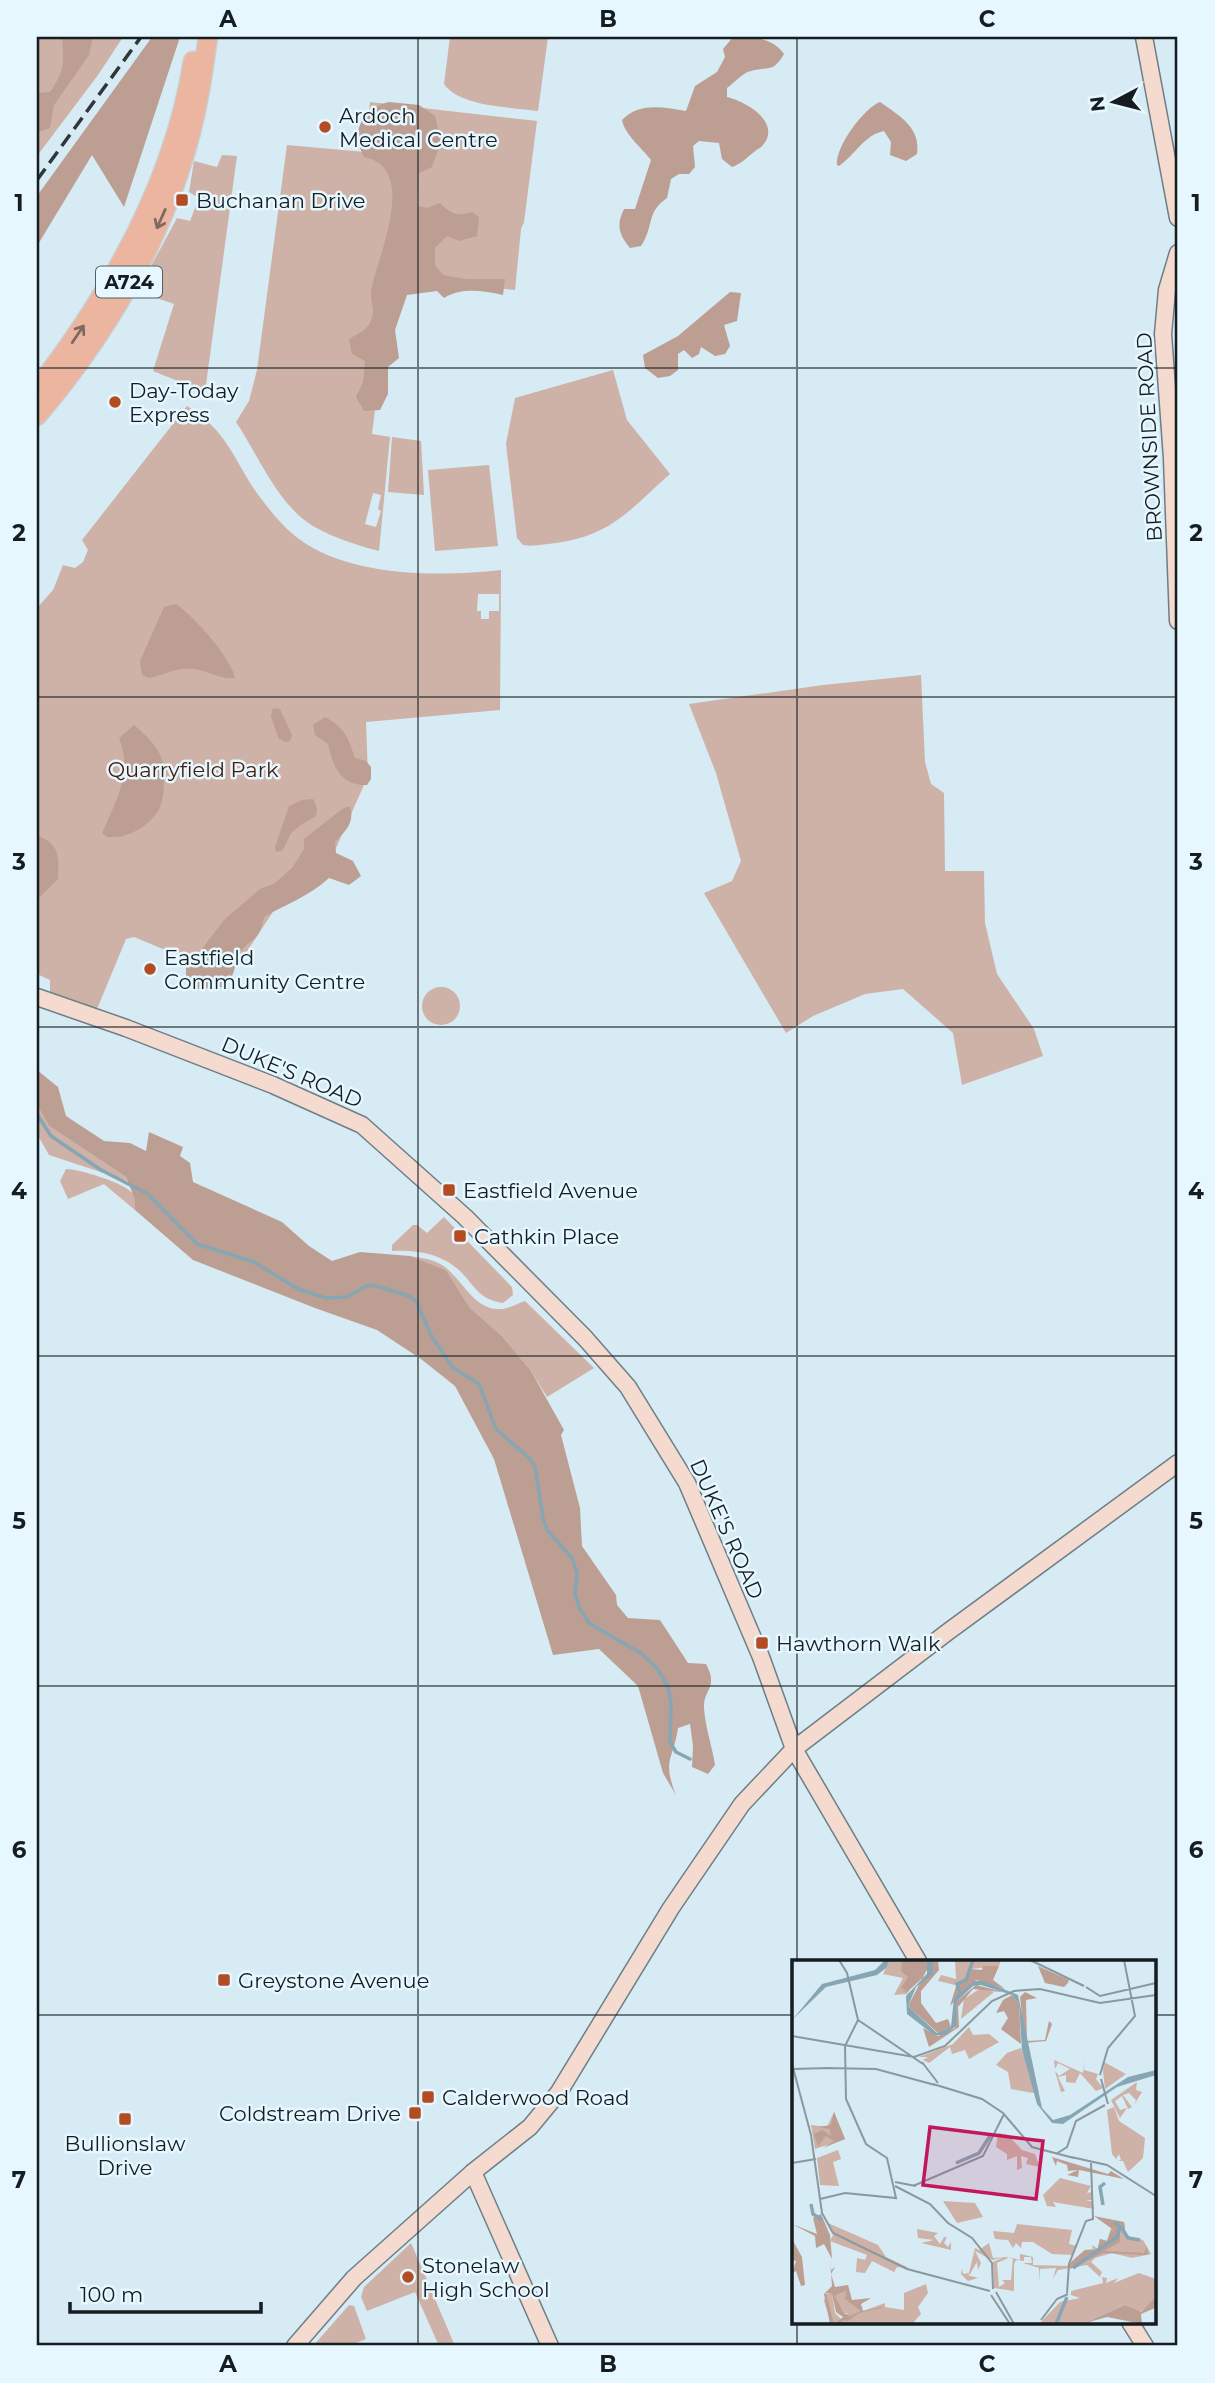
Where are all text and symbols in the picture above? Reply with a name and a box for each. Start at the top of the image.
text: A [218,5,237,33]
text: B [599,5,617,33]
text: C [979,5,996,33]
north arrow [1078,66,1148,136]
text: N [1085,95,1110,113]
place label: Ardoch Medical Centre [339,103,498,152]
marker: Ardoch Medical Centre [317,119,333,135]
place label: Buchanan Drive [196,188,365,213]
text: 1 [14,189,24,217]
text: 1 [1191,189,1201,217]
marker: Buchanan Drive [174,192,190,208]
one-way arrow [153,208,166,229]
road number: A724 [96,266,162,298]
one-way arrow [71,325,85,344]
street label: BROWNSIDE ROAD [1131,332,1167,542]
place label: Day-Today Express [129,378,239,427]
marker: Day-Today Express [107,394,123,410]
text: 2 [12,519,26,547]
text: 2 [1189,519,1203,547]
park label: Quarryfield Park [107,757,279,782]
text: 3 [11,848,26,876]
text: 3 [1188,848,1203,876]
place label: Eastfield Community Centre [164,945,365,994]
marker: Eastfield Community Centre [142,961,158,977]
street label: DUKE'S ROAD [218,1031,366,1113]
text: 4 [11,1177,27,1205]
text: 4 [1188,1177,1204,1205]
place label: Eastfield Avenue [463,1178,638,1203]
marker: Eastfield Avenue [441,1182,457,1198]
place label: Cathkin Place [474,1224,619,1249]
marker: Cathkin Place [452,1228,468,1244]
street label: DUKE'S ROAD [685,1455,769,1603]
text: 5 [12,1507,26,1535]
text: 5 [1189,1507,1203,1535]
place label: Hawthorn Walk [776,1631,941,1656]
marker: Hawthorn Walk [754,1635,770,1651]
text: 6 [12,1836,27,1864]
text: 6 [1189,1836,1204,1864]
inset map [792,1960,1156,2324]
place label: Greystone Avenue [238,1968,429,1993]
marker: Greystone Avenue [216,1972,232,1988]
place label: Calderwood Road [442,2085,630,2110]
marker: Calderwood Road [420,2089,436,2105]
place label: Coldstream Drive [219,2101,401,2126]
marker: Coldstream Drive [407,2105,423,2121]
marker: Bullionslaw Drive [117,2111,133,2127]
place label: Bullionslaw Drive [65,2131,186,2180]
text: 7 [12,2166,26,2194]
text: 7 [1189,2166,1203,2194]
place label: Stonelaw High School [422,2253,550,2302]
marker: Stonelaw High School [400,2269,416,2285]
scale bar [70,2271,261,2315]
text: 100 m [80,2282,143,2307]
text: A [218,2350,237,2378]
text: B [599,2350,617,2378]
text: C [979,2350,996,2378]

